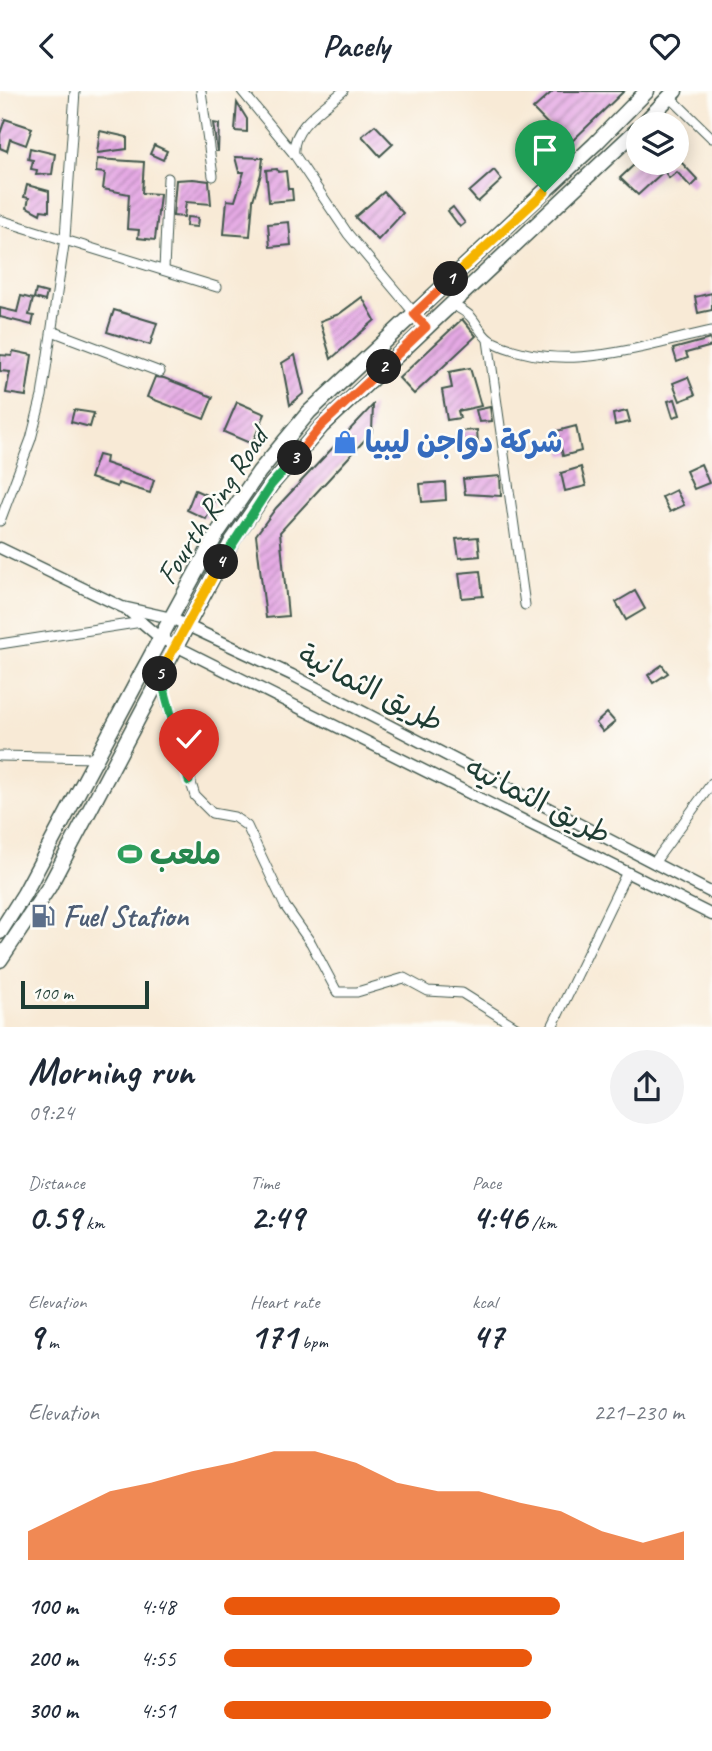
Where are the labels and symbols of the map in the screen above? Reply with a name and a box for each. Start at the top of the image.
pin [515,120,575,192]
pin: 1 [434,261,468,297]
pin: 2 [366,349,402,385]
street label: Fourth Ring Road [147,417,279,591]
place label: شركة دواجن ليبيا [365,423,562,461]
shop icon: شركة دواجن ليبيا [331,428,359,456]
pin: 3 [278,441,312,475]
pin: 4 [204,545,238,580]
street label: طريق الثمانية [292,635,450,741]
pin: 5 [142,657,178,691]
pin [159,709,219,781]
street label: طريق الثمانيه [459,747,617,853]
place label: ملعب [150,835,221,873]
sports icon: ملعب [116,840,144,868]
place label: Fuel Station [63,897,189,935]
fuel station icon: Fuel Station [29,902,57,930]
scale bar [21,977,149,1009]

